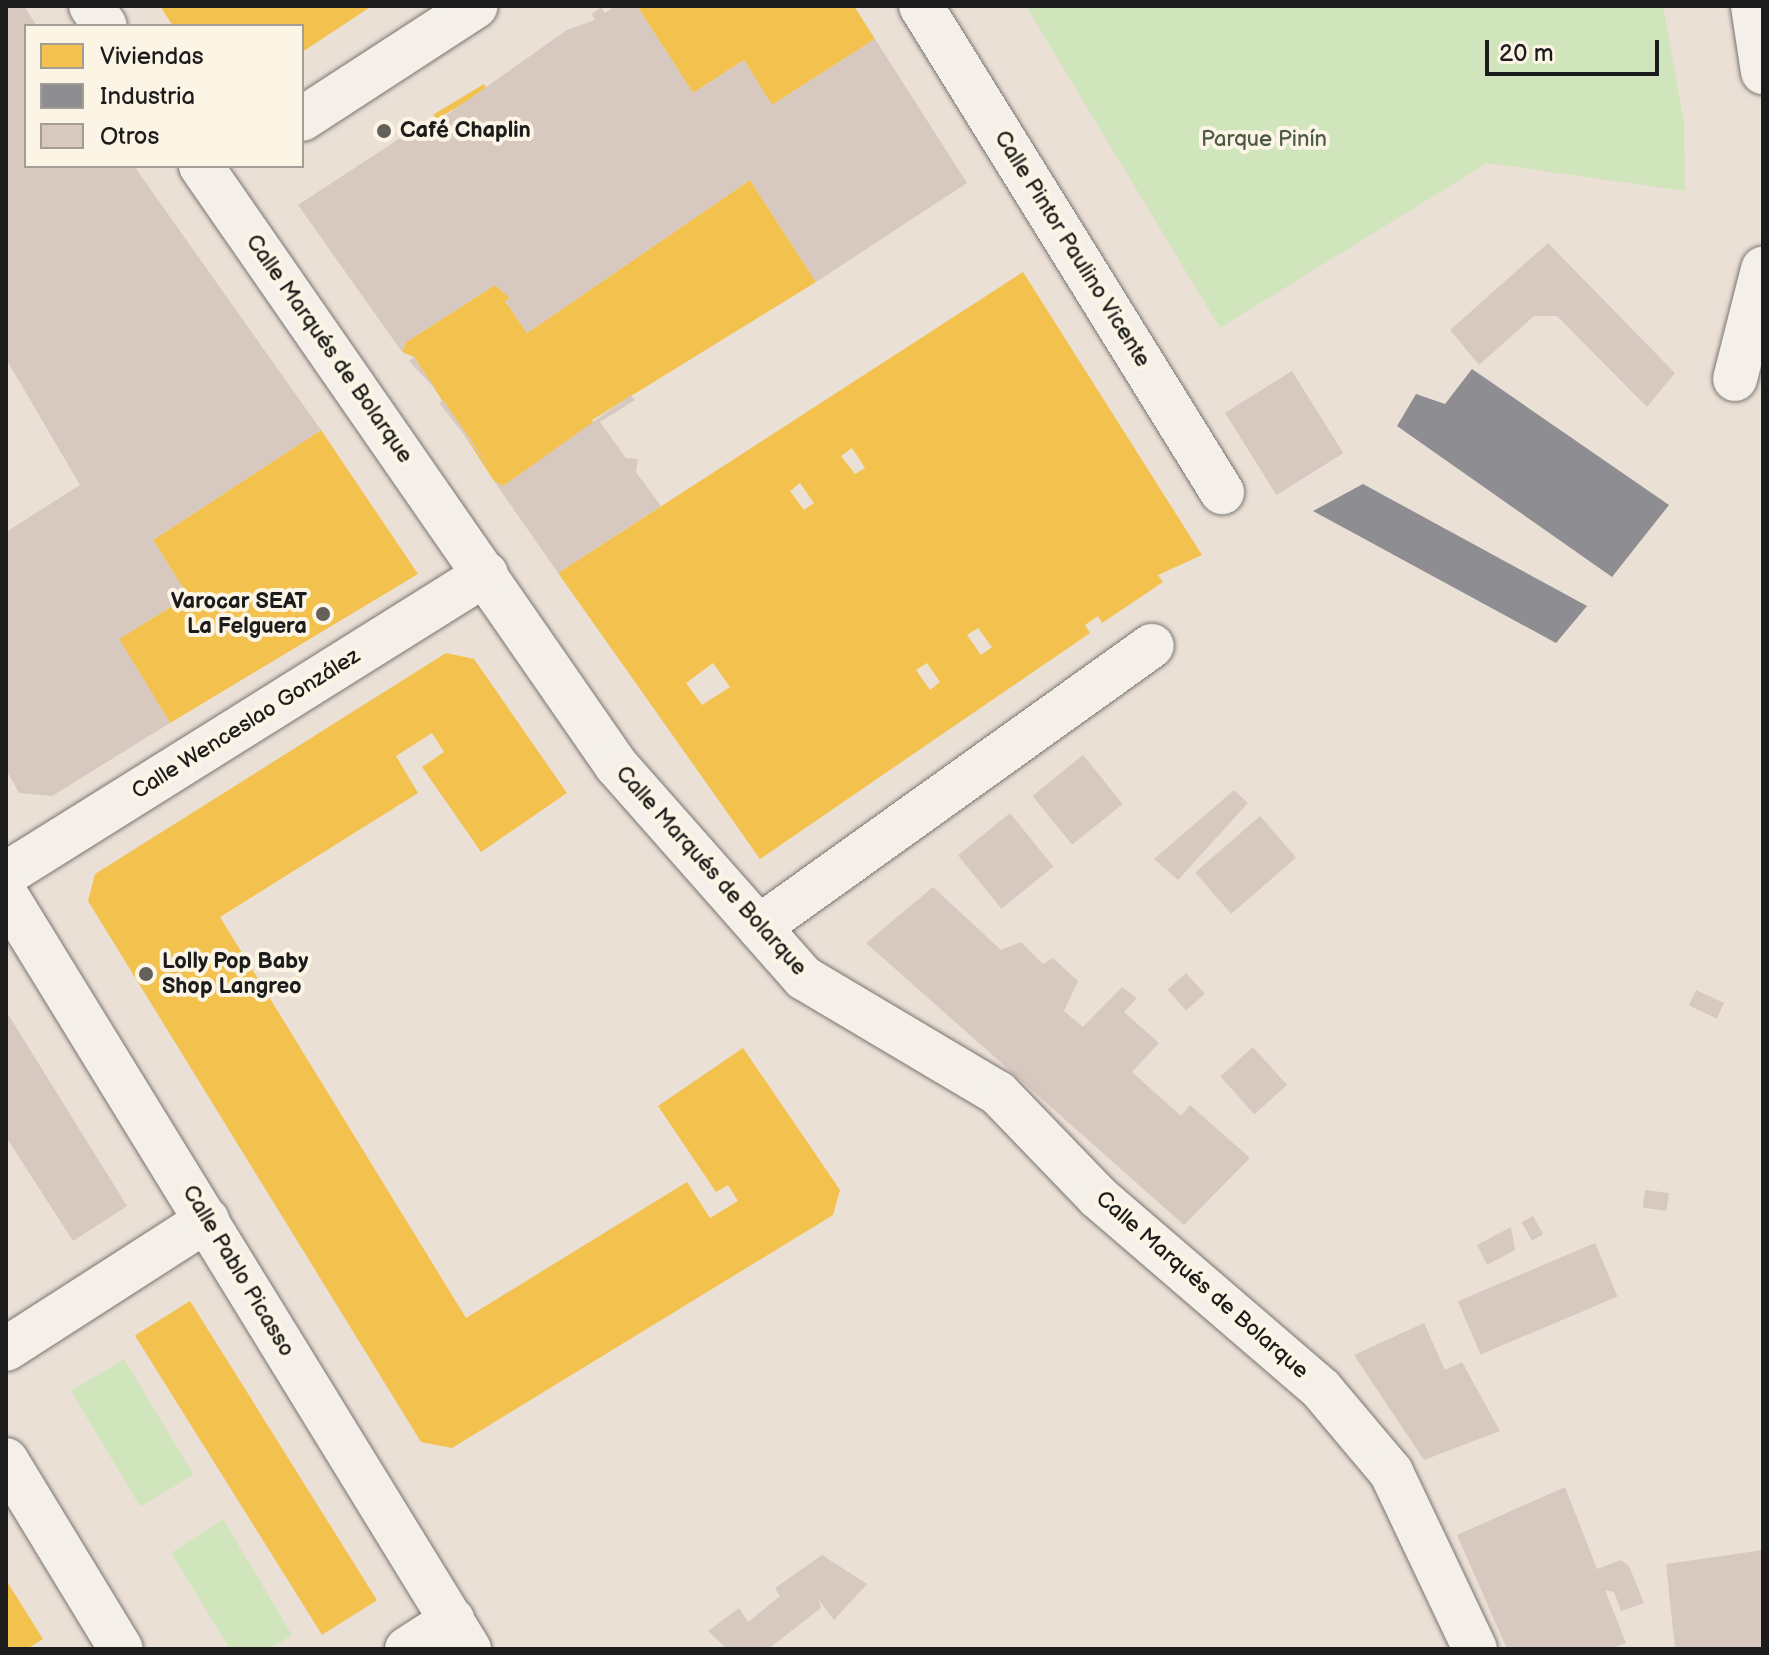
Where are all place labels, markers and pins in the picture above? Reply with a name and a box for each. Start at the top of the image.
place label: Café Chaplin [400,118,531,144]
marker: Café Chaplin [375,122,393,140]
place label: Varocar SEAT La Felguera [171,588,307,640]
marker: Varocar SEAT La Felguera [314,605,332,623]
place label: Lolly Pop Baby Shop Langreo [162,948,309,1000]
marker: Lolly Pop Baby Shop Langreo [137,965,155,983]

